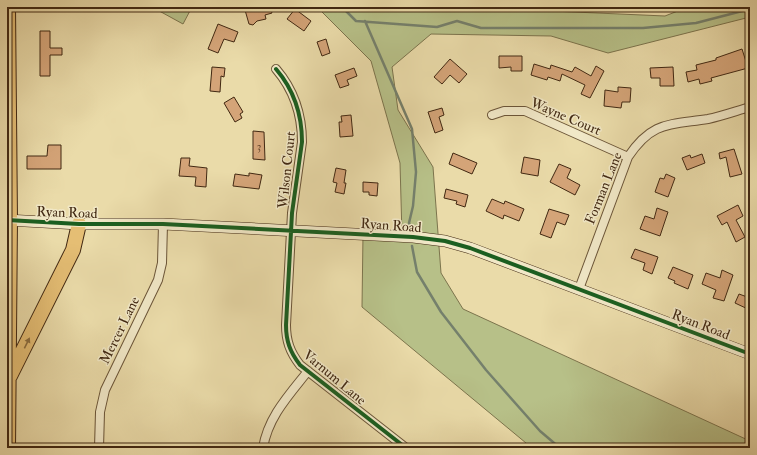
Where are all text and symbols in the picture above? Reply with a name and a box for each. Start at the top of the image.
street label: Wayne Court [527,94,604,140]
street label: Wilson Court [274,130,299,210]
house number: 3 [257,139,261,154]
street label: Forman Lane [581,150,626,227]
street label: Ryan Road [36,203,98,223]
street label: Ryan Road [360,215,422,237]
street label: Mercer Lane [96,294,143,367]
street label: Ryan Road [669,306,732,344]
one-way arrow [24,338,30,349]
street label: Varnum Lane [300,346,370,409]

